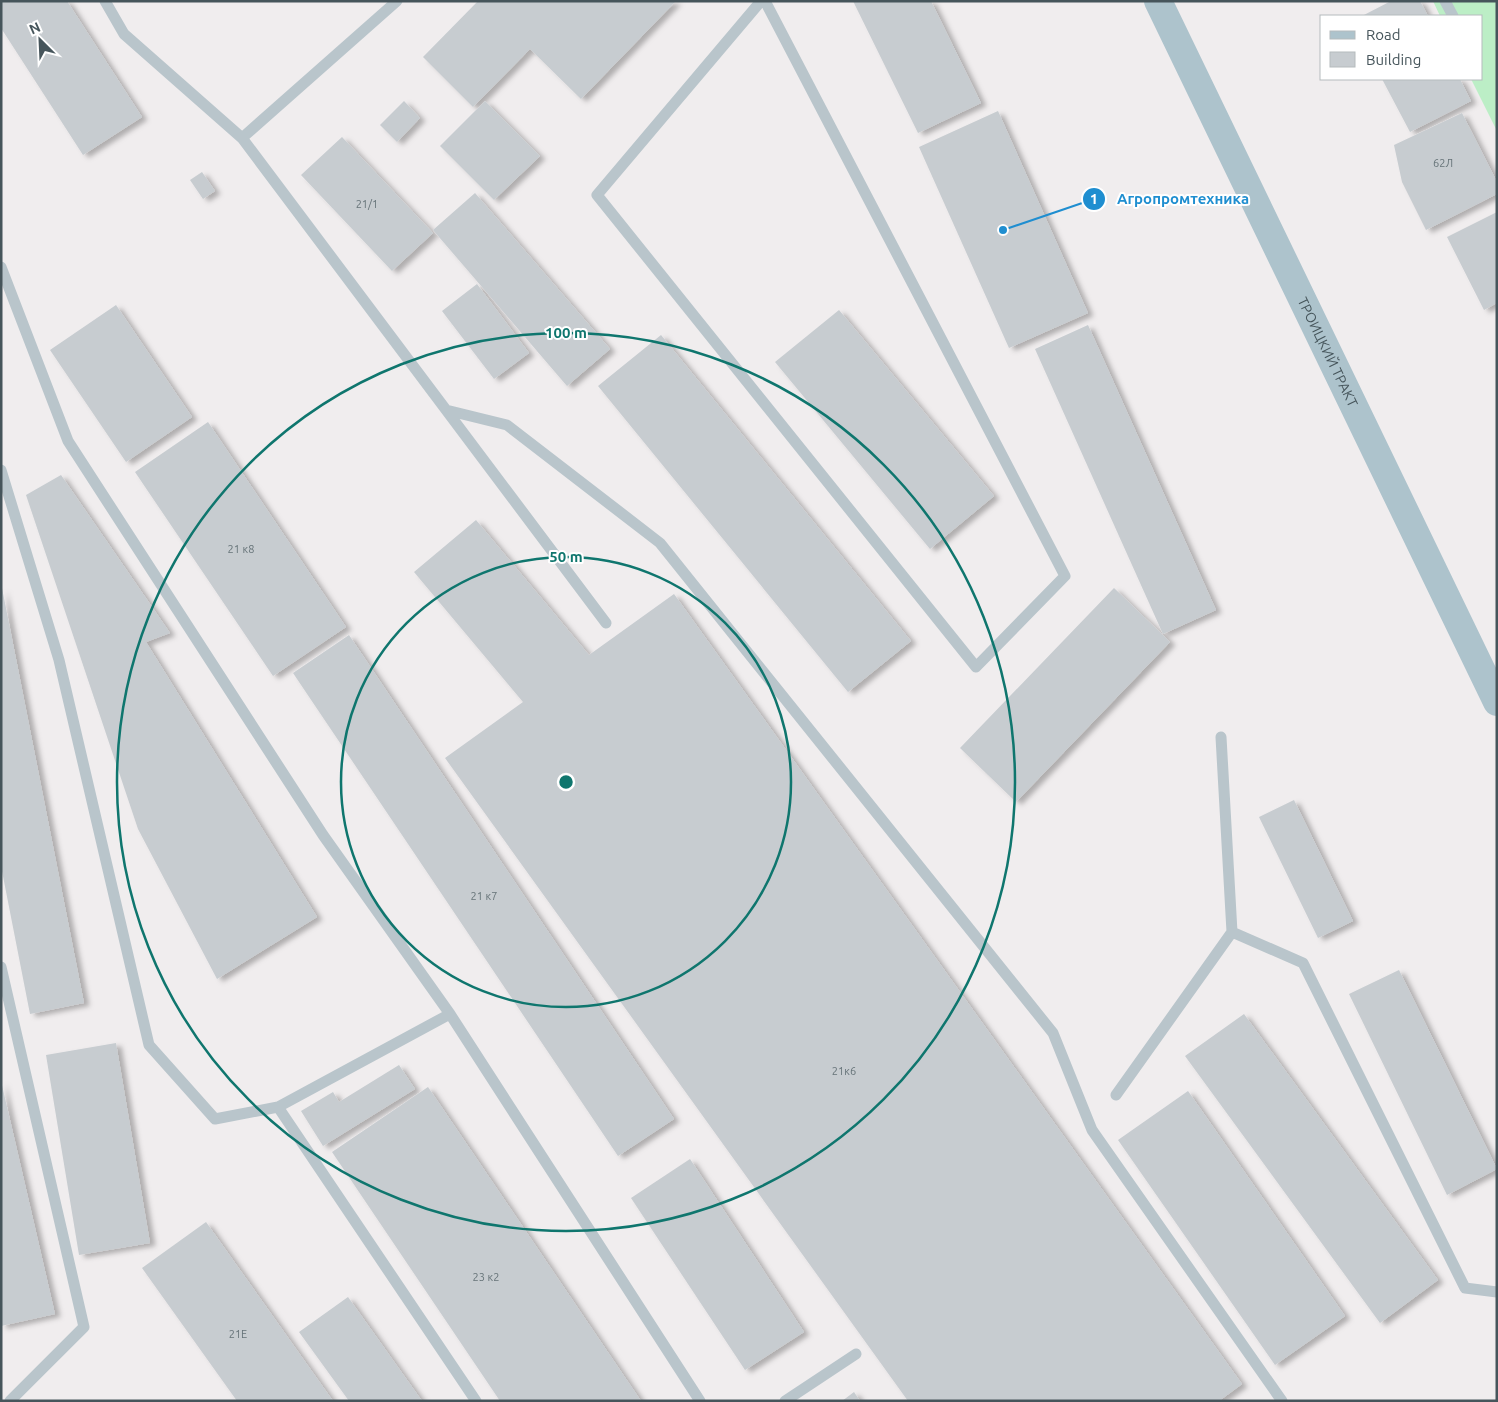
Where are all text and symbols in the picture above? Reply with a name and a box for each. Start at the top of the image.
north arrow [15,15,65,65]
legend [1320,15,1483,80]
text: N [27,19,43,38]
text: Road [1366,26,1401,43]
text: Building [1366,51,1421,68]
house number: 62Л [1433,157,1453,169]
callout: Агропромтехника [1082,184,1259,214]
text: 1 [1090,190,1098,207]
text: Агропромтехника [1117,190,1249,207]
house number: 21/1 [356,198,378,210]
street label: ТРОИЦКИЙ ТРАКТ [1294,295,1361,410]
text: 100 m [545,324,587,341]
house number: 21 к8 [228,543,254,555]
text: 50 m [549,548,583,565]
centre of rings [557,773,575,791]
house number: 21 к7 [471,890,497,902]
house number: 21к6 [832,1065,856,1077]
house number: 23 к2 [473,1271,499,1283]
house number: 21Е [229,1328,247,1340]

